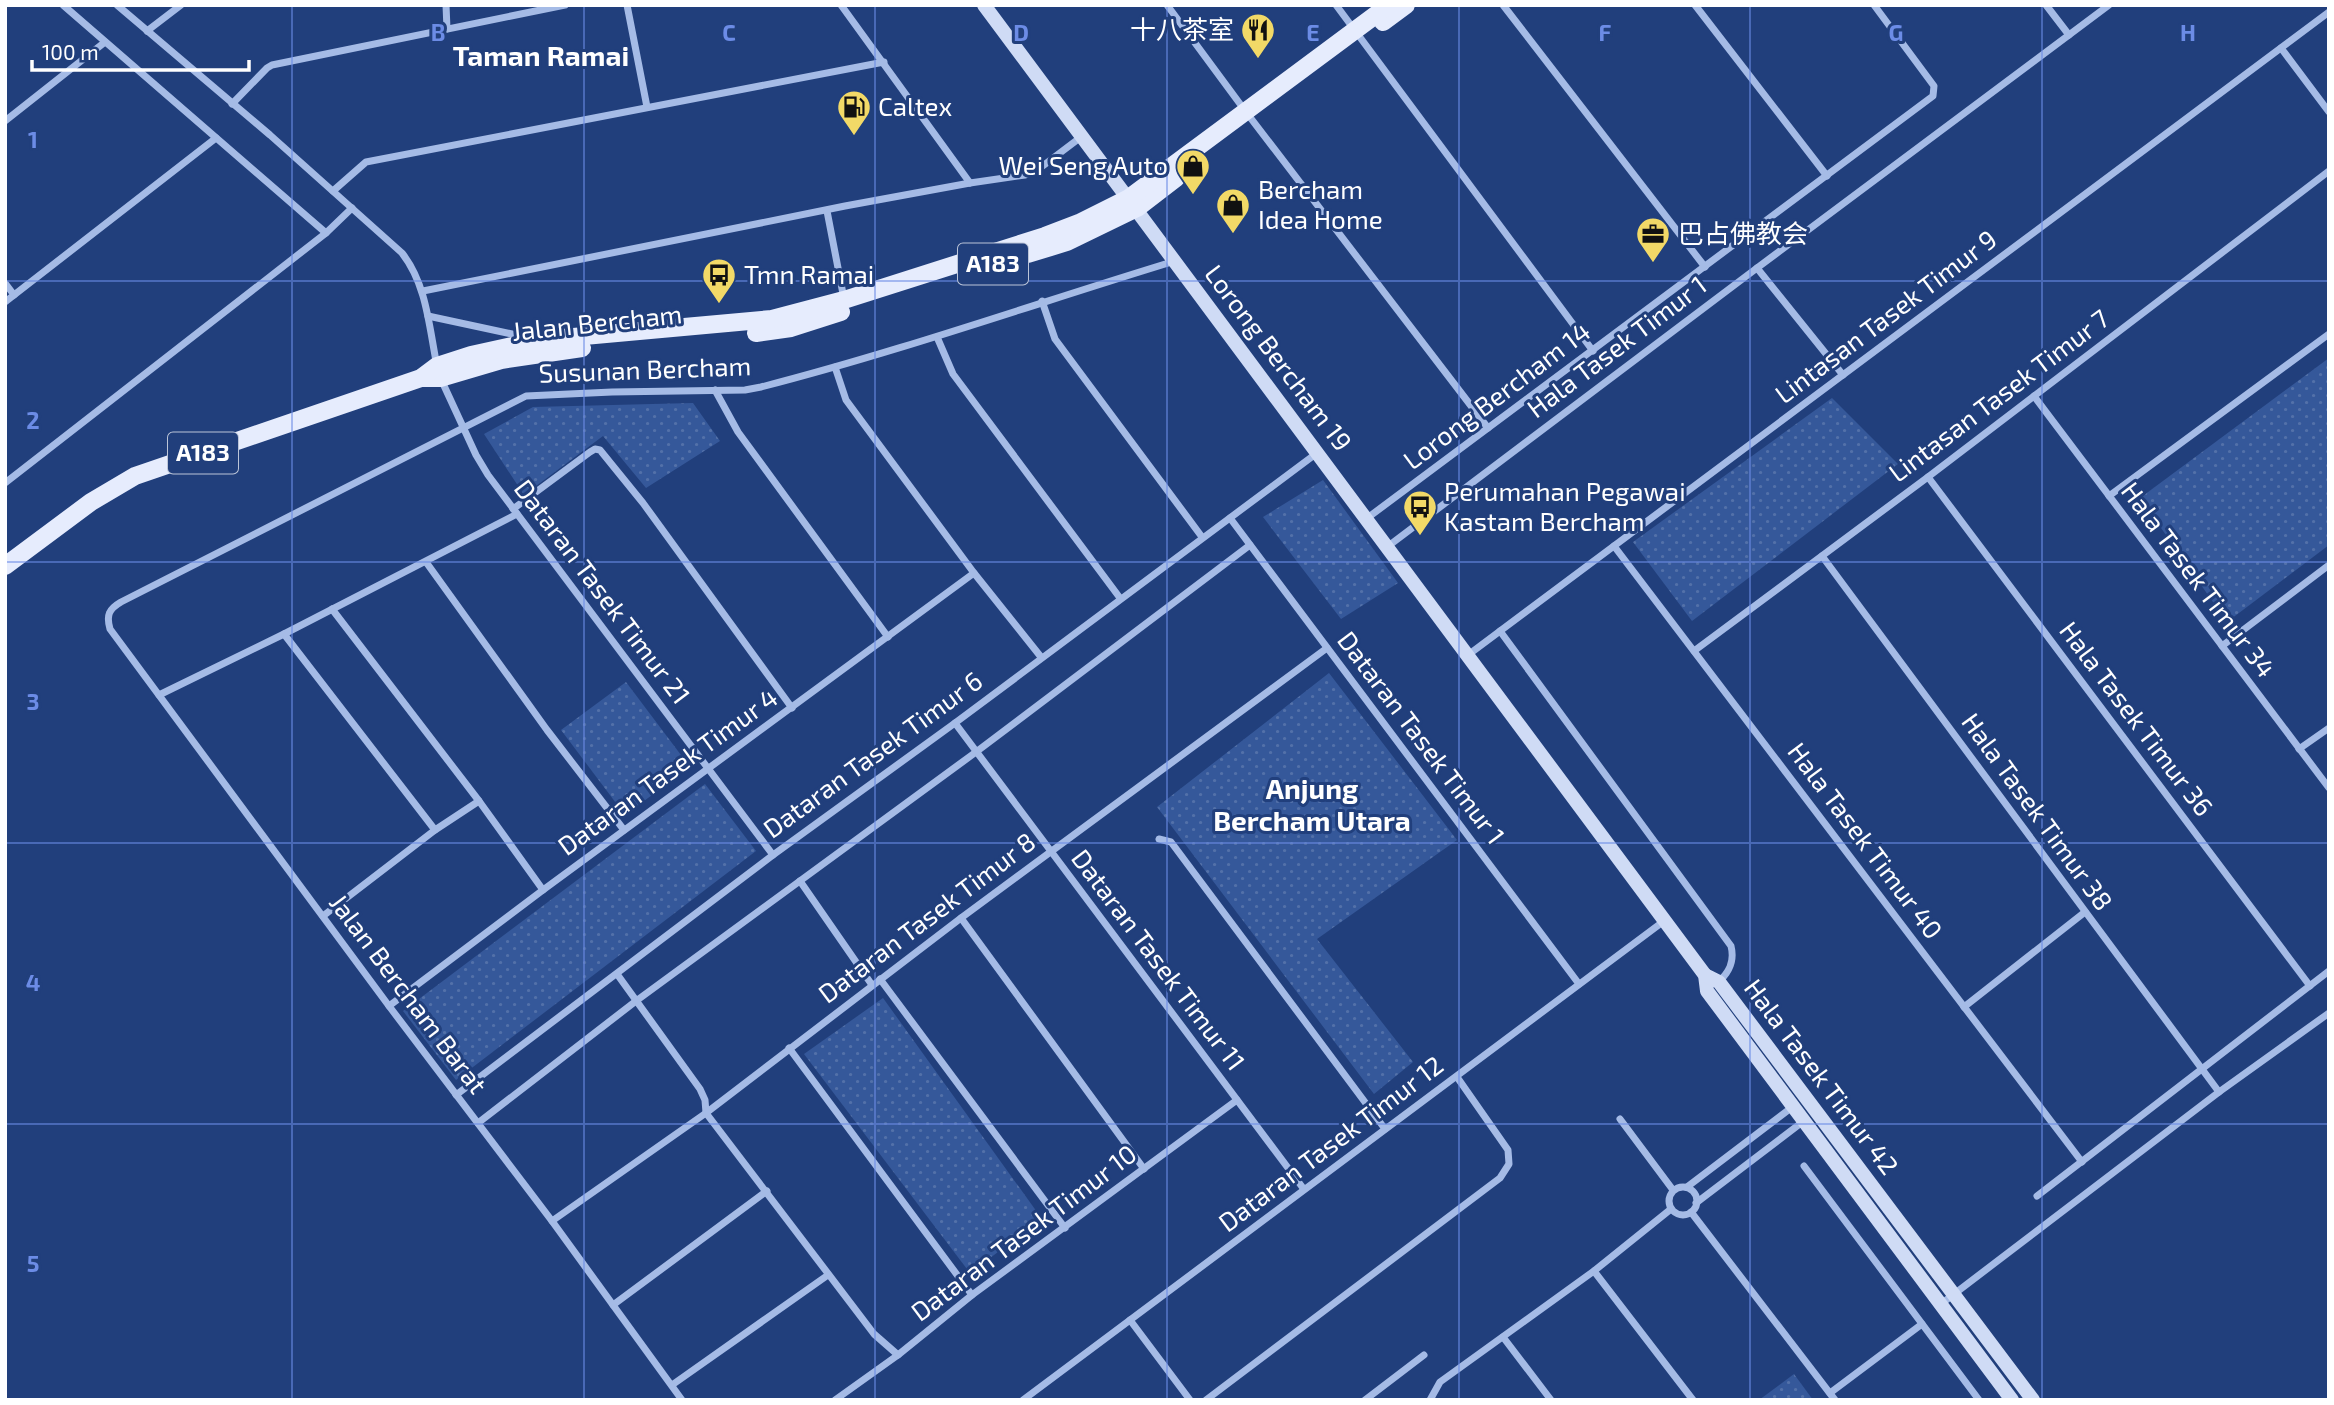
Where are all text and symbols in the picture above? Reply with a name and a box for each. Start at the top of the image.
restaurant icon: 十八茶室 [1239,11,1277,60]
place label: 十八茶室 [1130,13,1234,44]
text: B [431,18,445,46]
text: C [722,18,736,46]
text: D [1013,18,1029,46]
text: E [1306,18,1320,46]
text: F [1599,18,1612,46]
text: G [1889,18,1903,46]
text: H [2180,18,2196,46]
scale bar [32,28,248,72]
district label: Taman Ramai [453,38,629,72]
text: 100 m [42,39,99,64]
fuel station icon: Caltex [835,88,873,137]
place label: Caltex [878,90,953,121]
text: 1 [28,125,38,153]
shop icon: Wei Seng Auto [1174,147,1212,196]
place label: Wei Seng Auto [999,149,1168,180]
place label: Bercham Idea Home [1258,173,1383,234]
shop icon: Bercham Idea Home [1214,186,1252,235]
office icon: 巴占佛教会 [1634,215,1672,264]
place label: 巴占佛教会 [1678,217,1808,248]
street label: Lintasan Tasek Timur 9 [1768,223,2002,409]
road number: A183 [958,244,1028,284]
bus stop icon: Tmn Ramai [700,256,738,305]
place label: Tmn Ramai [744,258,874,289]
street label: Lorong Bercham 19 [1199,258,1359,456]
street label: Hala Tasek Timur 1 [1520,268,1712,423]
street label: Jalan Bercham [510,297,684,346]
street label: Lintasan Tasek Timur 7 [1882,302,2114,488]
street label: Lorong Bercham 14 [1397,315,1595,475]
street label: Susunan Bercham [538,349,752,388]
text: 2 [26,406,40,434]
road number: A183 [168,432,238,474]
street label: Dataran Tasek Timur 21 [509,473,698,709]
place label: Perumahan Pegawai Kastam Bercham [1444,475,1686,536]
street label: Hala Tasek Timur 34 [2116,475,2283,683]
bus stop icon: Perumahan Pegawai Kastam Bercham [1401,488,1439,537]
street label: Hala Tasek Timur 36 [2054,615,2220,821]
street label: Dataran Tasek Timur 1 [1332,625,1512,850]
street label: Dataran Tasek Timur 6 [757,664,988,844]
street label: Dataran Tasek Timur 4 [551,681,783,861]
text: 3 [26,687,40,715]
street label: Hala Tasek Timur 38 [1956,706,2120,916]
street label: Hala Tasek Timur 40 [1782,736,1950,944]
district label: Anjung Bercham Utara [1213,771,1411,837]
street label: Dataran Tasek Timur 8 [811,825,1041,1009]
street label: Dataran Tasek Timur 11 [1066,843,1252,1076]
street label: Jalan Bercham Barat [324,887,494,1099]
text: 4 [26,968,40,996]
street label: Hala Tasek Timur 42 [1739,972,1906,1180]
street label: Dataran Tasek Timur 12 [1212,1048,1448,1237]
street label: Dataran Tasek Timur 10 [904,1137,1142,1327]
text: 5 [27,1249,39,1277]

